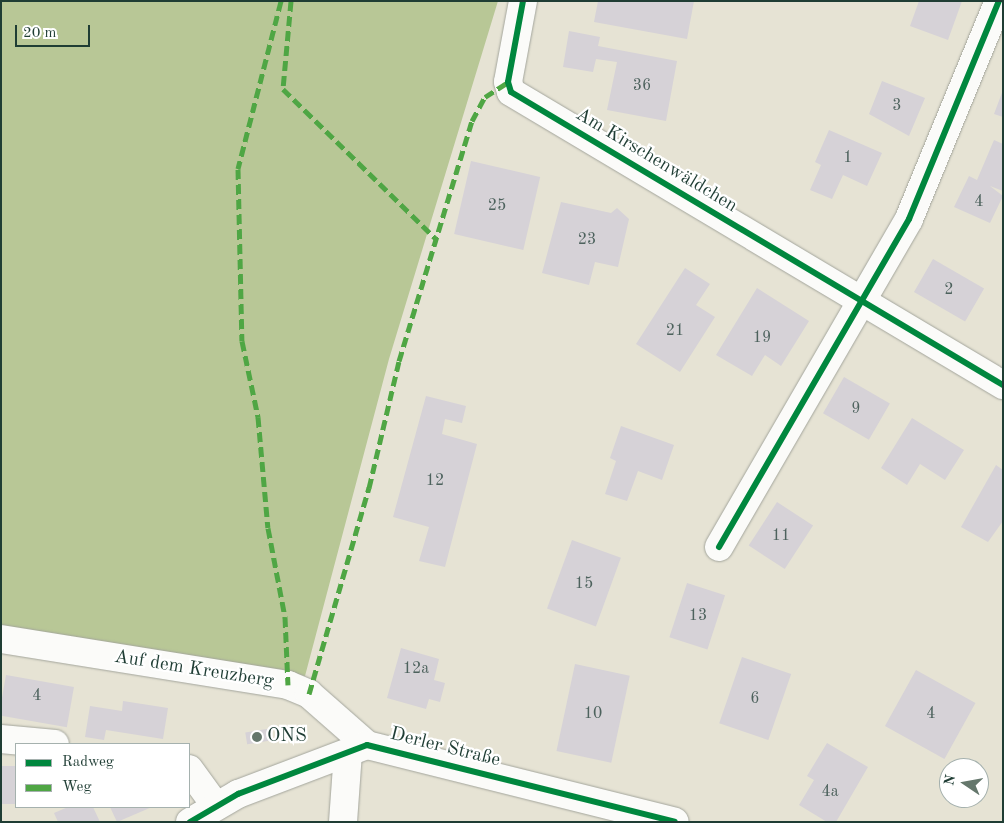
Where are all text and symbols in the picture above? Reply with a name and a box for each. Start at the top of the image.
scale bar [18,15,92,47]
text: 20 m [23,26,57,41]
house number: 36 [633,76,651,96]
house number: 3 [892,96,902,116]
street label: Am Kirschenwäldchen [571,104,741,218]
house number: 1 [843,148,853,168]
house number: 4 [974,192,984,212]
house number: 25 [488,196,506,216]
house number: 23 [578,230,596,250]
house number: 2 [944,280,954,300]
house number: 21 [666,321,684,341]
house number: 19 [753,328,771,348]
house number: 9 [851,399,861,419]
house number: 12 [426,471,444,491]
house number: 11 [772,526,790,546]
house number: 15 [575,574,593,594]
house number: 13 [689,606,707,626]
street label: Auf dem Kreuzberg [113,646,275,694]
house number: 12a [403,659,429,679]
house number: 4 [32,686,42,706]
house number: 6 [750,689,760,709]
house number: 10 [584,704,602,724]
house number: 4 [926,704,936,724]
street label: Derler Straße [388,723,502,773]
place label: ONS [267,726,307,748]
marker: ONS [251,731,263,743]
legend [15,743,190,808]
text: Radweg [62,755,114,770]
north arrow [939,758,989,808]
text: N [942,773,958,787]
text: Weg [62,780,92,795]
house number: 4a [821,782,839,802]

